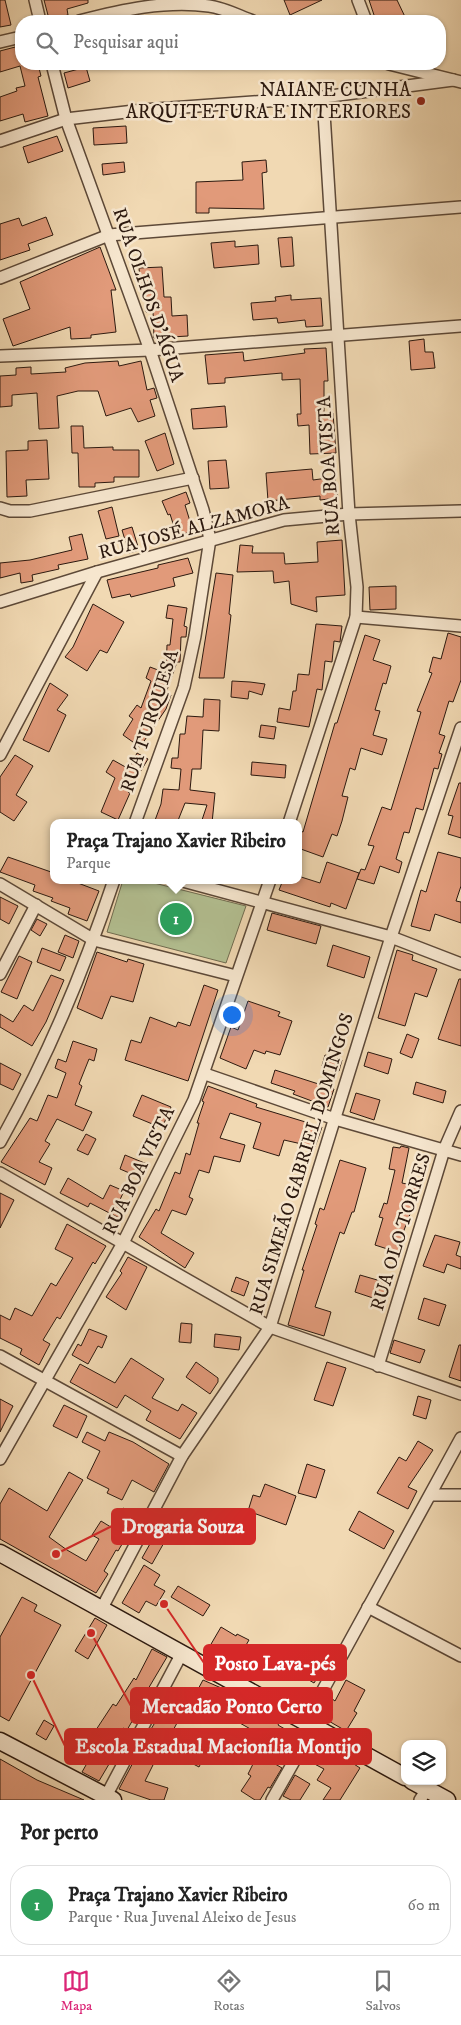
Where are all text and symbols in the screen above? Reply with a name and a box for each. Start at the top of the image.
search box [15,15,446,70]
icon: search [33,29,61,57]
text: Pesquisar aqui [73,31,179,54]
place label: NAIANE CUNHA ARQUITETURA E INTERIORES [126,79,412,124]
marker: NAIANE CUNHA ARQUITETURA E INTERIORES [415,95,427,107]
street label: RUA OLHOS D'ÁGUA [107,204,191,386]
street label: RUA BOA VISTA [313,394,345,537]
street label: RUA JOSÉ ALZAMORA [96,490,293,565]
street label: RUA TURQUESA [116,646,184,795]
popup [50,819,302,884]
text: Praça Trajano Xavier Ribeiro [66,830,286,853]
text: Parque [66,853,111,873]
pin: 1 [160,900,192,938]
your location [219,1002,245,1028]
street label: RUA SIMEÃO GABRIEL DOMINGOS [243,1010,359,1318]
street label: RUA BOA VISTA [98,1102,180,1239]
street label: RUA OLO TORRES [366,1150,436,1314]
callout: Drogaria Souza [112,1509,255,1544]
text: Drogaria Souza [122,1515,245,1540]
callout: Posto Lava-pés [204,1645,346,1680]
text: Posto Lava-pés [214,1652,336,1677]
callout: Mercadão Ponto Certo [131,1688,332,1723]
text: Mercadão Ponto Certo [142,1695,322,1720]
callout: Escola Estadual Macionília Montijo [65,1729,371,1764]
text: Escola Estadual Macionília Montijo [75,1735,361,1760]
map controls [401,1740,446,1785]
button: layers [401,1740,446,1785]
text: Por perto [20,1820,98,1846]
text: Praça Trajano Xavier Ribeiro [68,1884,287,1907]
text: 1 [34,1895,40,1915]
text: 60 m [408,1895,440,1915]
text: Parque · Rua Juvenal Aleixo de Jesus [68,1907,296,1927]
tab: Mapa [61,1967,92,2015]
tab: Rotas [213,1967,244,2015]
tab: Salvos [366,1967,400,2015]

